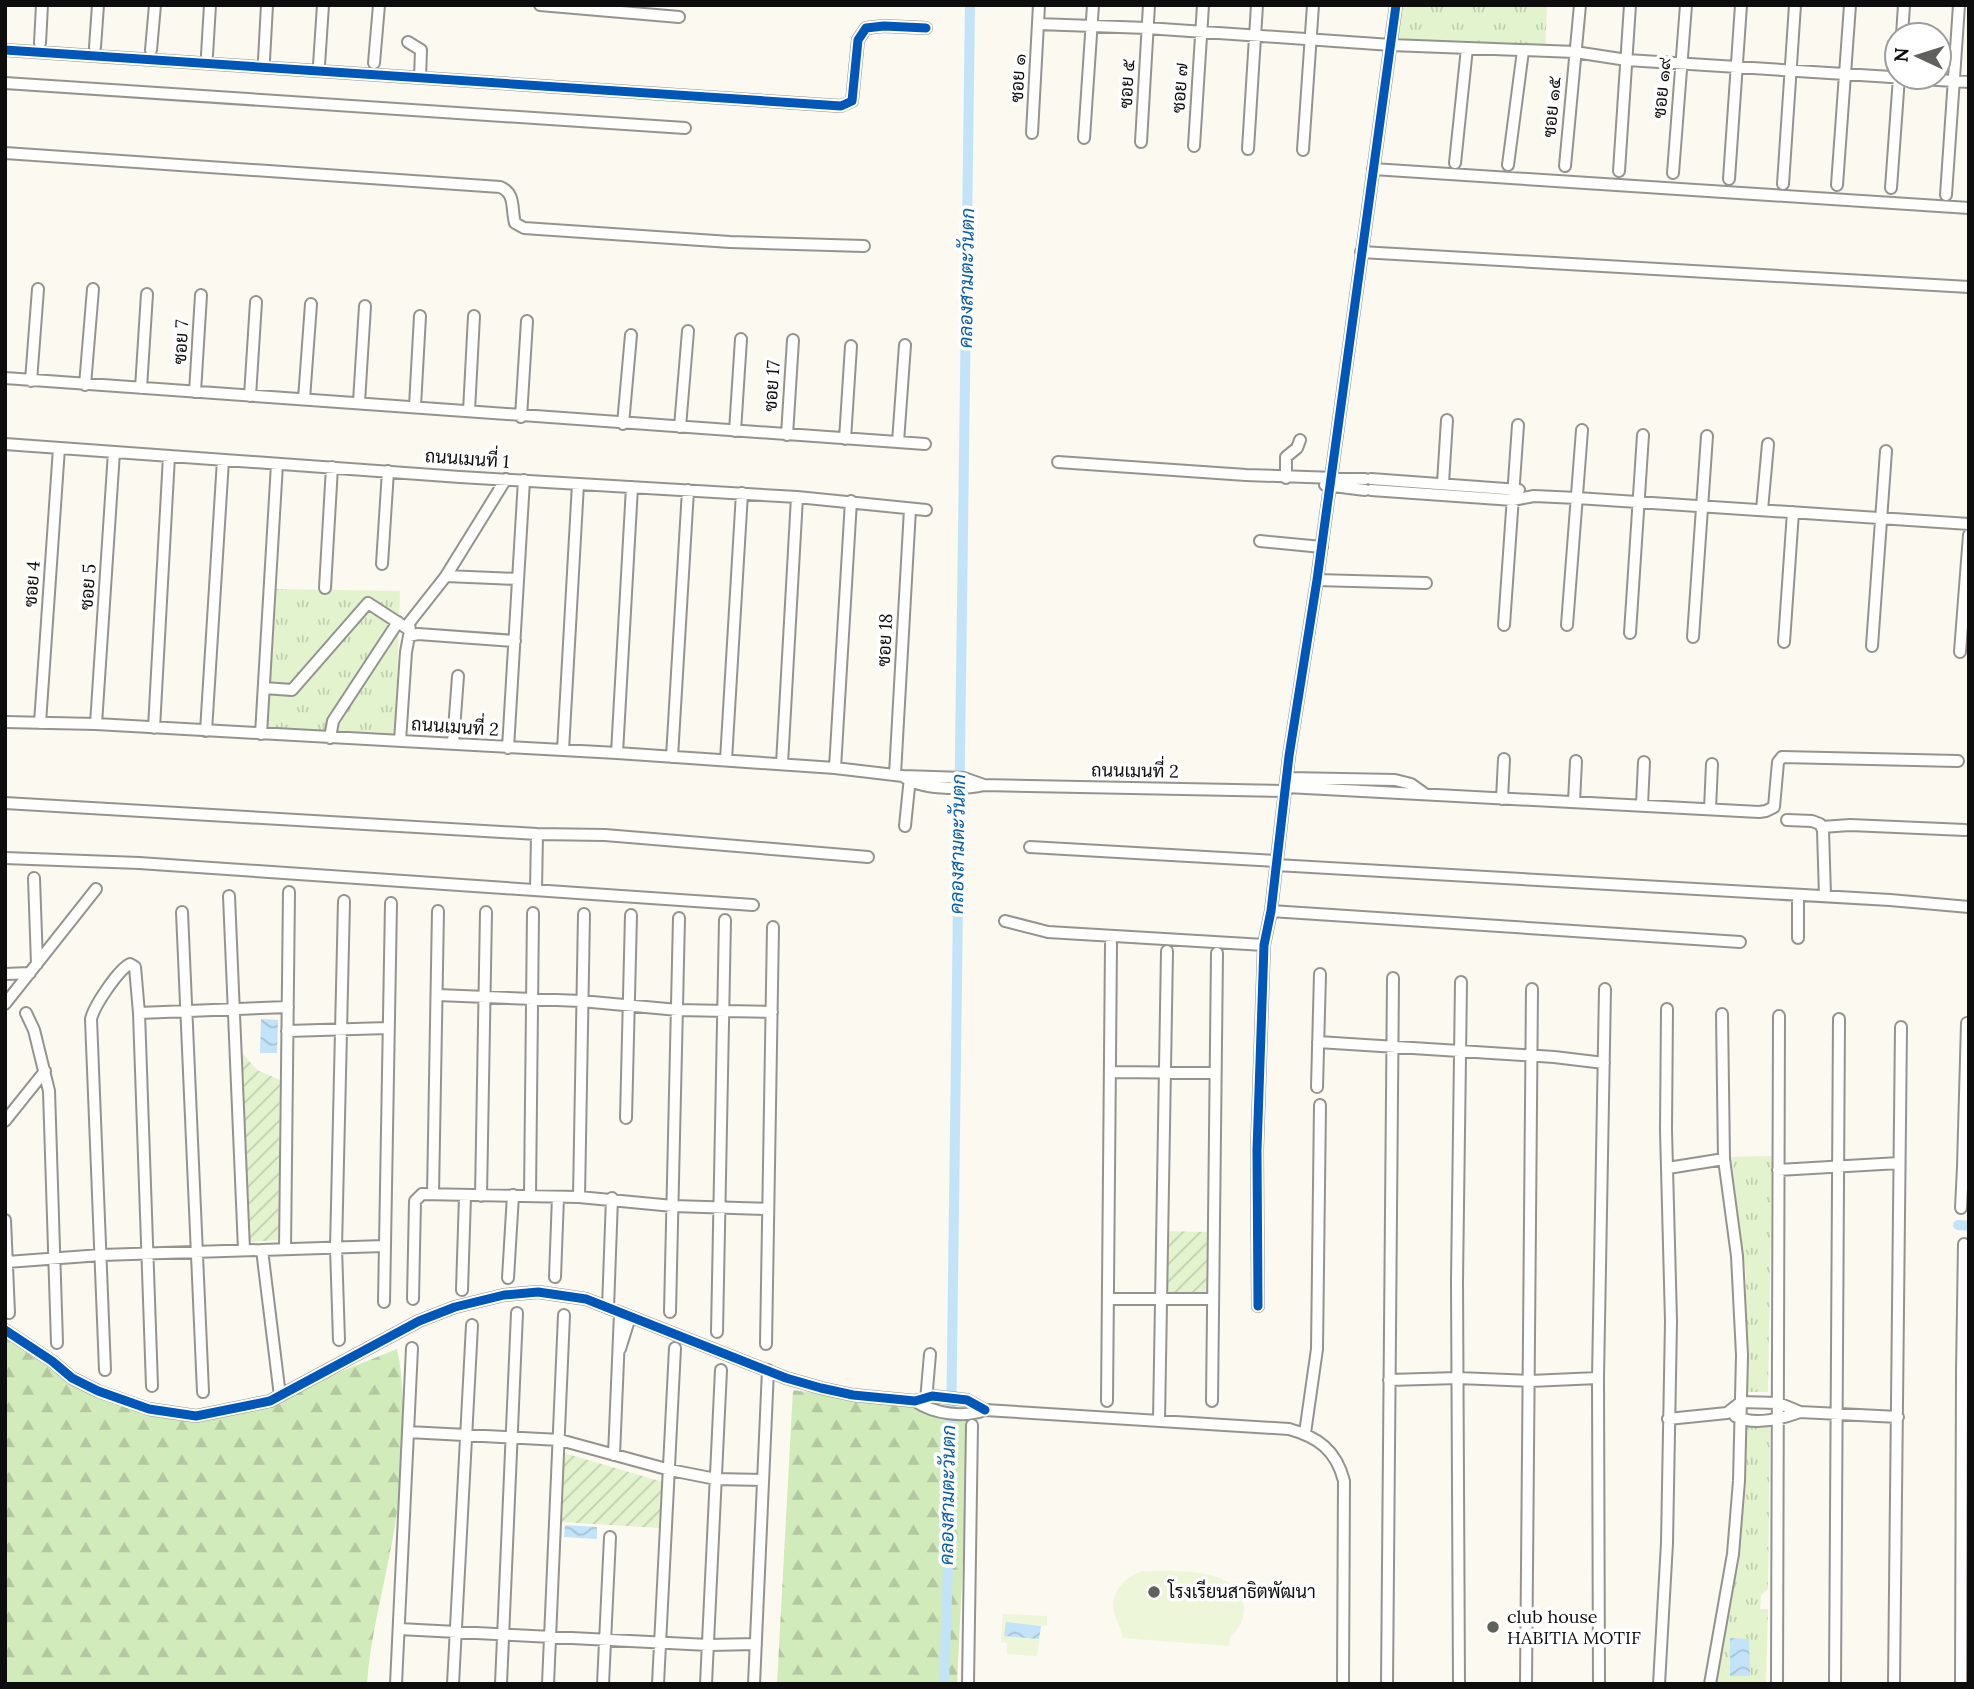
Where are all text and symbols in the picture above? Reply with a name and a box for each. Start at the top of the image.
north arrow [1883,21,1953,91]
text: N [1889,46,1914,63]
street label: ซอย ๑ [1005,53,1030,103]
street label: ซอย ๑๙ [1647,56,1676,119]
street label: ซอย ๕ [1114,58,1139,109]
street label: ซอย ๗ [1166,62,1193,114]
street label: ซอย ๑๕ [1537,75,1566,138]
water label: คลองสามตะวันตก [953,208,979,348]
street label: ซอย 7 [168,319,193,365]
street label: ซอย 17 [758,359,785,412]
street label: ถนนเมนที่ 1 [424,440,510,473]
street label: ซอย 4 [18,560,45,608]
street label: ซอย 5 [74,563,101,611]
street label: ซอย 18 [872,613,897,667]
street label: ถนนเมนที่ 2 [410,708,500,741]
street label: ถนนเมนที่ 2 [1091,754,1179,783]
water label: คลองสามตะวันตก [944,774,970,914]
water label: คลองสามตะวันตก [934,1425,960,1565]
place label: โรงเรียนสาธิตพัฒนา [1167,1579,1316,1603]
marker: โรงเรียนสาธิตพัฒนา [1146,1584,1162,1600]
place label: club house HABITIA MOTIF [1507,1605,1641,1649]
marker: club house HABITIA MOTIF [1485,1619,1501,1635]

